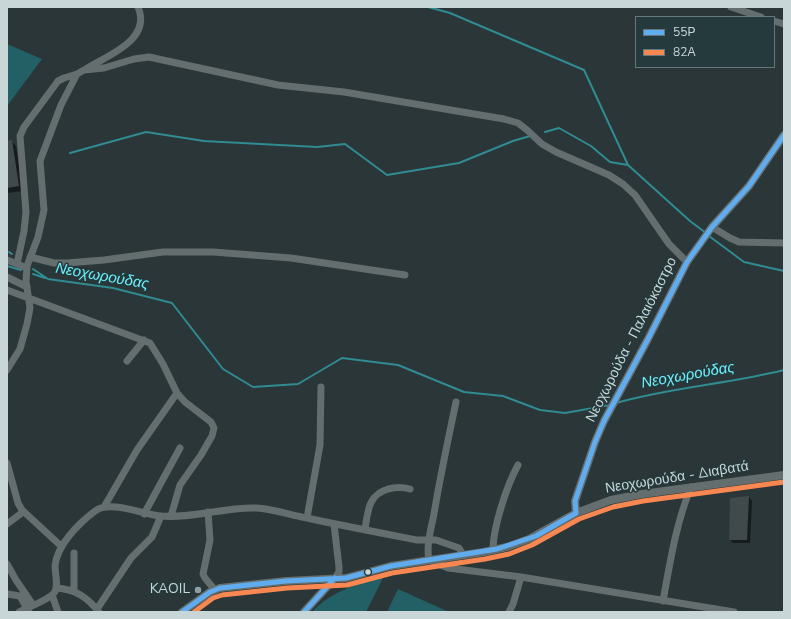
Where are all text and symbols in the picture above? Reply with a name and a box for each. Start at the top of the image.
legend [635,16,775,68]
text: 55Ρ [673,24,695,40]
text: 82Α [673,44,695,60]
street label: Νεοχωρούδα - Παλαιόκαστρο [583,255,681,425]
water label: Νεοχωρούδας [54,260,150,294]
water label: Νεοχωρούδας [640,359,736,393]
street label: Νεοχωρούδα - Διαβατά [604,458,750,498]
unlabelled marker [363,567,373,577]
place label: KAOIL [150,582,190,598]
marker: KAOIL [193,585,203,595]

